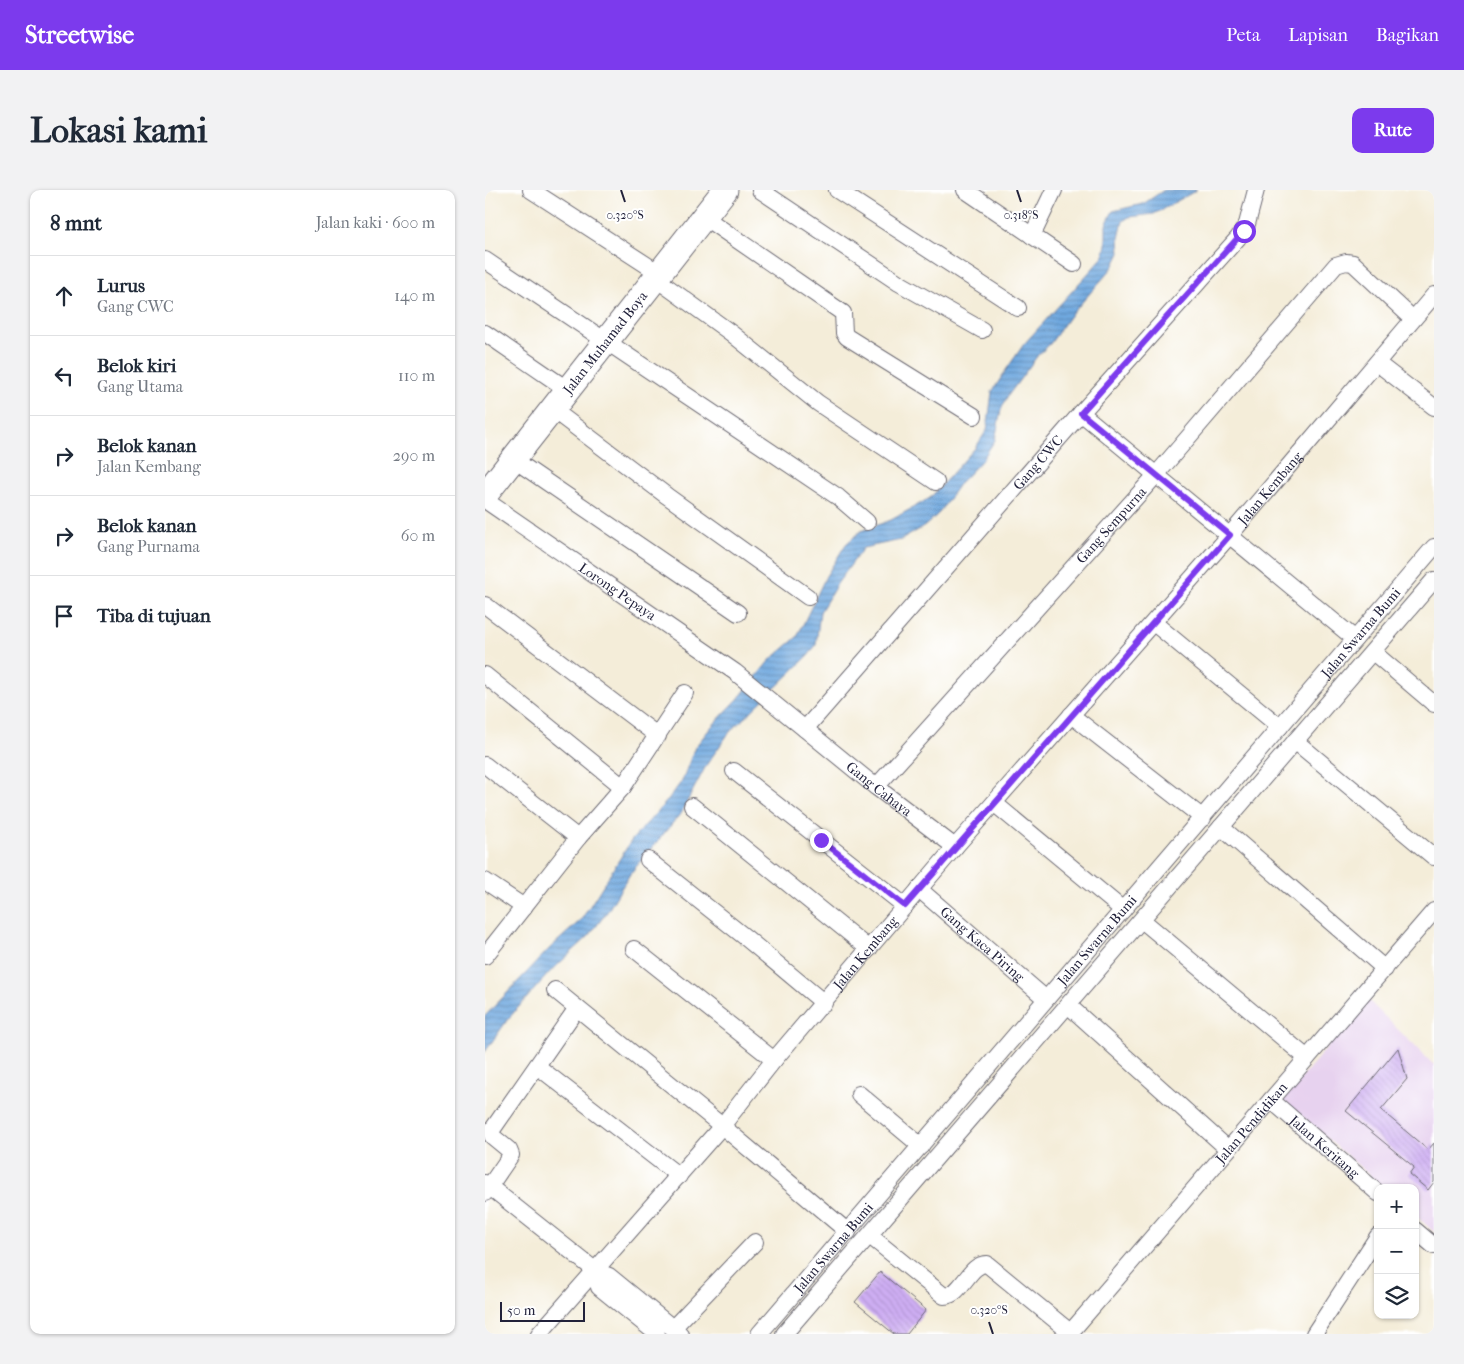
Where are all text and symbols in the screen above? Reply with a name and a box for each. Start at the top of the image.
text: Streetwise [25,21,134,49]
text: Peta [1226,25,1260,46]
text: Lapisan [1288,25,1348,46]
text: Bagikan [1376,25,1439,46]
button: Rute [1352,108,1434,153]
text: Lokasi kami [30,110,207,151]
text: 0.320°S [606,208,644,222]
text: 0.318°S [1004,208,1038,222]
text: 8 mnt [50,211,102,235]
text: Jalan kaki · 600 m [316,213,435,232]
route start [1233,220,1256,243]
text: Lurus [97,275,145,297]
icon: ahead [50,282,78,310]
text: 140 m [394,286,435,305]
street label: Jalan Muhamad Boya [559,287,651,398]
text: Gang CWC [97,297,174,316]
text: Belok kiri [97,355,176,377]
icon: left [50,362,78,390]
text: 110 m [398,366,435,385]
text: Gang Utama [97,377,183,396]
street label: Gang CWC [1009,431,1066,493]
text: Belok kanan [97,435,197,457]
icon: right [50,442,78,470]
text: 290 m [393,446,435,465]
street label: Jalan Kembang [1233,448,1306,529]
text: Jalan Kembang [97,457,201,476]
street label: Gang Sempurna [1072,483,1150,567]
text: Belok kanan [97,515,197,537]
icon: right [50,522,78,550]
text: 60 m [401,526,435,545]
text: Gang Purnama [97,537,200,556]
street label: Lorong Pepaya [576,559,660,624]
street label: Jalan Swarna Bumi [1317,584,1404,682]
icon: arrive [50,602,78,630]
text: Tiba di tujuan [97,605,211,627]
street label: Gang Cahaya [843,758,916,820]
route end [810,829,833,852]
street label: Jalan Swarna Bumi [1053,892,1140,989]
street label: Gang Kaca Piring [937,903,1028,985]
street label: Jalan Kembang [829,912,902,994]
street label: Jalan Pendidikan [1211,1079,1291,1167]
street label: Jalan Keritang [1285,1111,1363,1182]
map controls [1374,1184,1419,1319]
button: + [1374,1184,1419,1229]
street label: Jalan Swarna Bumi [789,1199,877,1297]
button: − [1374,1229,1419,1274]
button: layers [1374,1274,1419,1319]
scale bar [500,1299,585,1322]
text: 50 m [507,1302,535,1319]
text: 0.320°S [970,1303,1008,1317]

